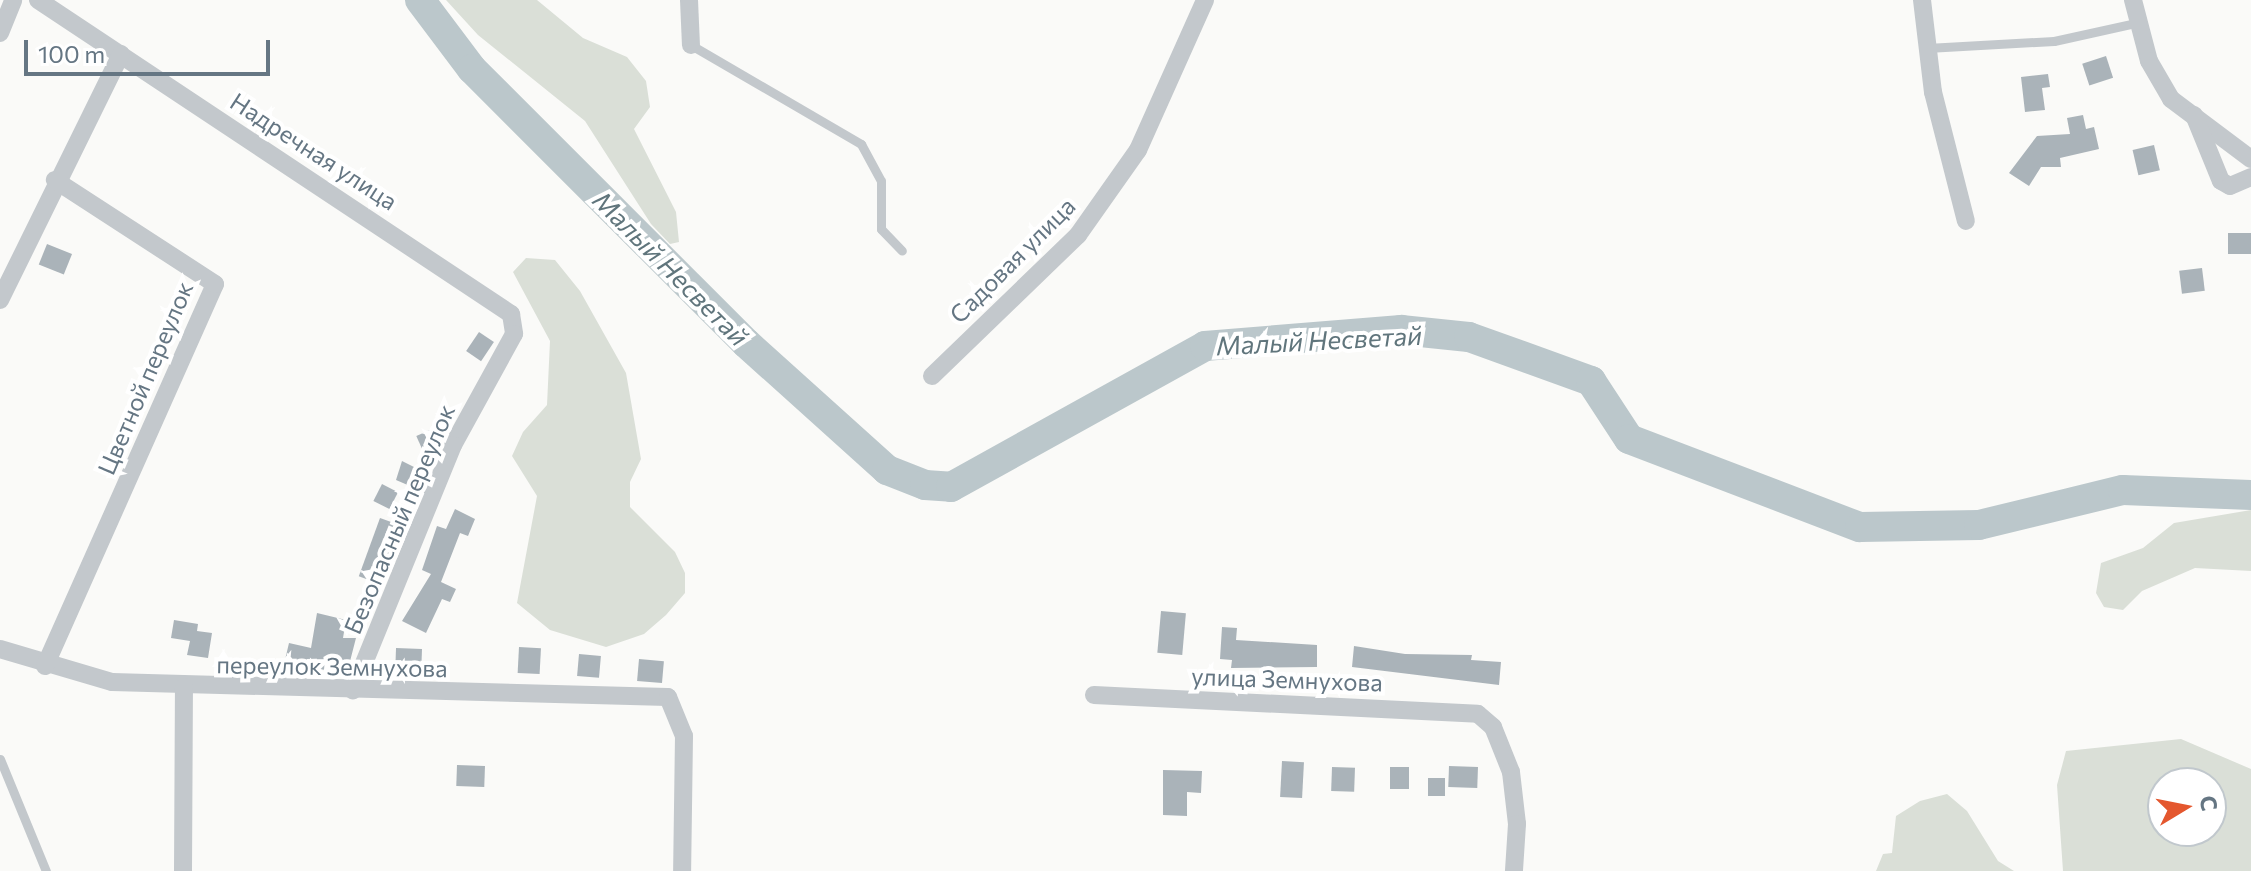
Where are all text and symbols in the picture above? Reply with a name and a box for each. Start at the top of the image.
scale bar [28,24,274,74]
text: 100 m [38,39,105,68]
street label: Надречная улица [225,86,403,216]
water label: Малый Несветай [587,184,755,352]
street label: Садовая улица [943,191,1081,329]
street label: Цветной переулок [91,277,199,479]
water label: Малый Несветай [1215,319,1423,361]
street label: Безопасный переулок [338,400,460,638]
street label: переулок Земнухова [216,650,448,682]
street label: улица Земнухова [1191,661,1383,697]
north arrow [2147,767,2227,847]
text: С [2195,793,2224,813]

